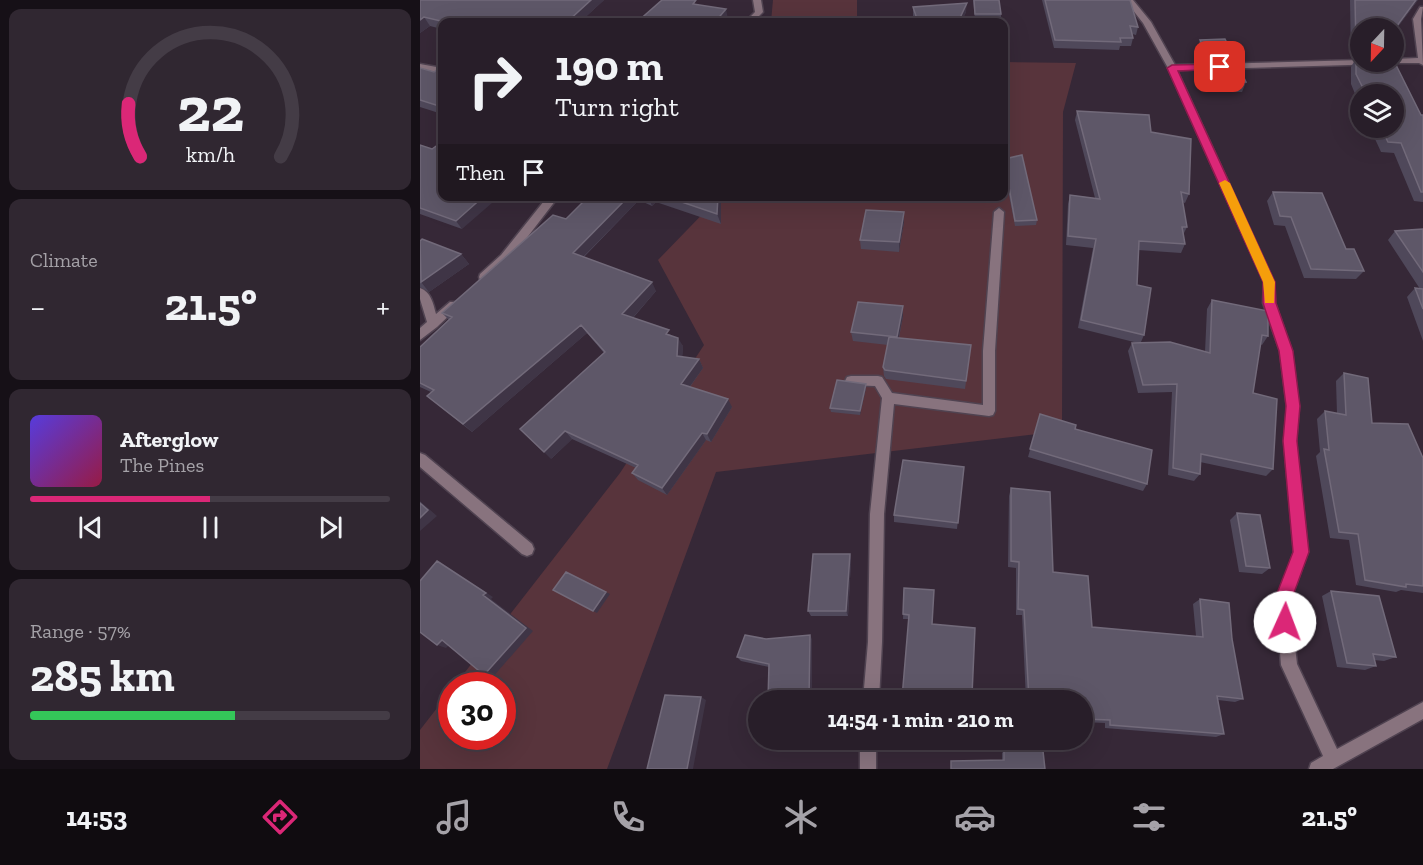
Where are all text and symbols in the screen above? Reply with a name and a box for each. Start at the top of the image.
north arrow [1350,18,1404,72]
map controls [1350,18,1404,138]
text: 190 m [555,40,663,91]
pin [1194,41,1245,92]
icon: right [456,42,534,120]
icon: arrive [1203,50,1236,83]
text: 22 [176,72,244,147]
button: layers [1350,84,1404,138]
text: Turn right [555,91,679,123]
text: km/h [186,142,234,167]
icon: arrive [517,156,550,189]
text: Then [456,159,505,186]
text: Climate [30,248,98,272]
text: 21.5° [165,278,257,332]
text: − [30,287,45,326]
text: + [376,287,390,326]
text: Afterglow [120,426,218,453]
text: The Pines [120,453,204,477]
icon: previous [74,511,107,544]
icon: pause [194,511,227,544]
icon: next [314,511,347,544]
position arrow [1253,590,1317,654]
text: Range · 57% [30,619,131,643]
text: 285 km [30,649,175,703]
speed limit sign: 30 [438,672,516,750]
text: 14:54 · 1 min · 210 m [827,706,1014,733]
icon: directions [259,796,301,838]
icon: music [433,796,475,838]
icon: phone [607,796,649,838]
icon: climate [780,796,822,838]
icon: car [954,796,996,838]
icon: filters [1128,796,1170,838]
text: 14:53 [66,801,127,833]
text: 21.5° [1302,801,1357,833]

